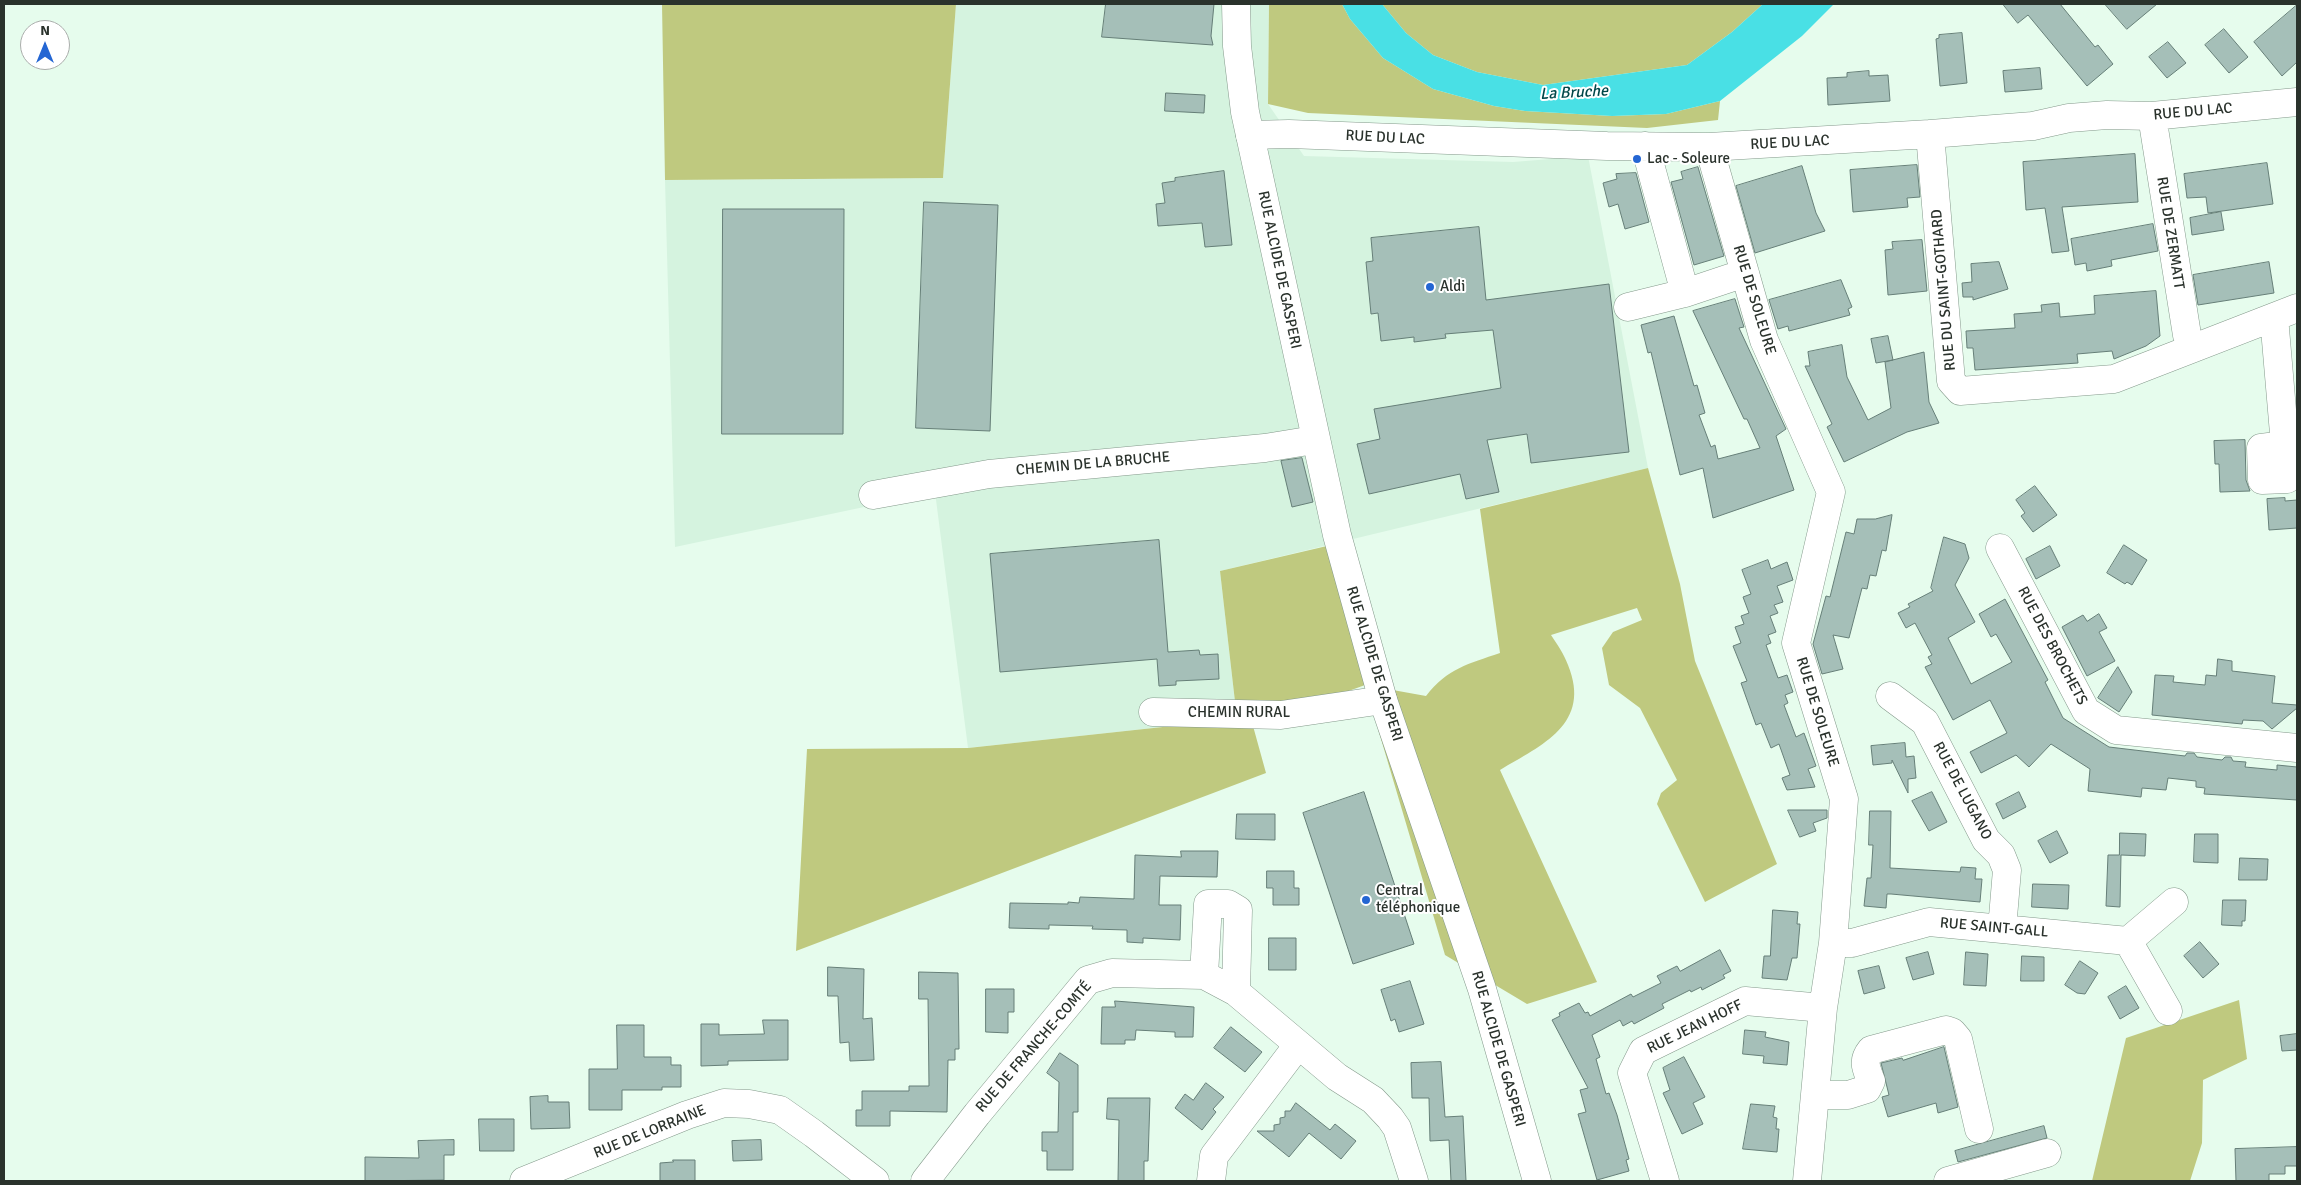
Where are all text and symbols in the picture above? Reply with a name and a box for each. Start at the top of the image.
north arrow [20,20,70,70]
text: N [40,22,50,39]
water label: La Bruche [1539,82,1609,104]
street label: RUE DU LAC [2153,100,2233,124]
street label: RUE DU LAC [1345,127,1425,149]
street label: RUE DU LAC [1750,132,1830,154]
place label: Lac - Soleure [1647,150,1730,168]
marker: Lac - Soleure [1631,153,1643,165]
street label: RUE DE ZERMATT [2152,175,2188,291]
street label: RUE ALCIDE DE GASPERI [1253,189,1305,351]
street label: RUE DU SAINT-GOTHARD [1928,208,1960,372]
street label: RUE DE SOLEURE [1729,243,1779,357]
place label: Aldi [1440,278,1465,296]
marker: Aldi [1424,281,1436,293]
street label: CHEMIN DE LA BRUCHE [1015,448,1171,480]
street label: RUE ALCIDE DE GASPERI [1342,584,1406,744]
street label: RUE DES BROCHETS [2013,584,2091,708]
street label: RUE DE SOLEURE [1792,655,1842,769]
street label: CHEMIN RURAL [1188,704,1290,722]
street label: RUE DE LUGANO [1929,739,1995,843]
place label: Central téléphonique [1376,882,1460,917]
marker: Central téléphonique [1360,894,1372,906]
street label: RUE SAINT-GALL [1939,914,2049,942]
street label: RUE ALCIDE DE GASPERI [1467,969,1529,1129]
street label: RUE DE FRANCHE-COMTÉ [972,978,1096,1116]
street label: RUE JEAN HOFF [1644,996,1746,1058]
street label: RUE DE LORRAINE [591,1101,709,1163]

